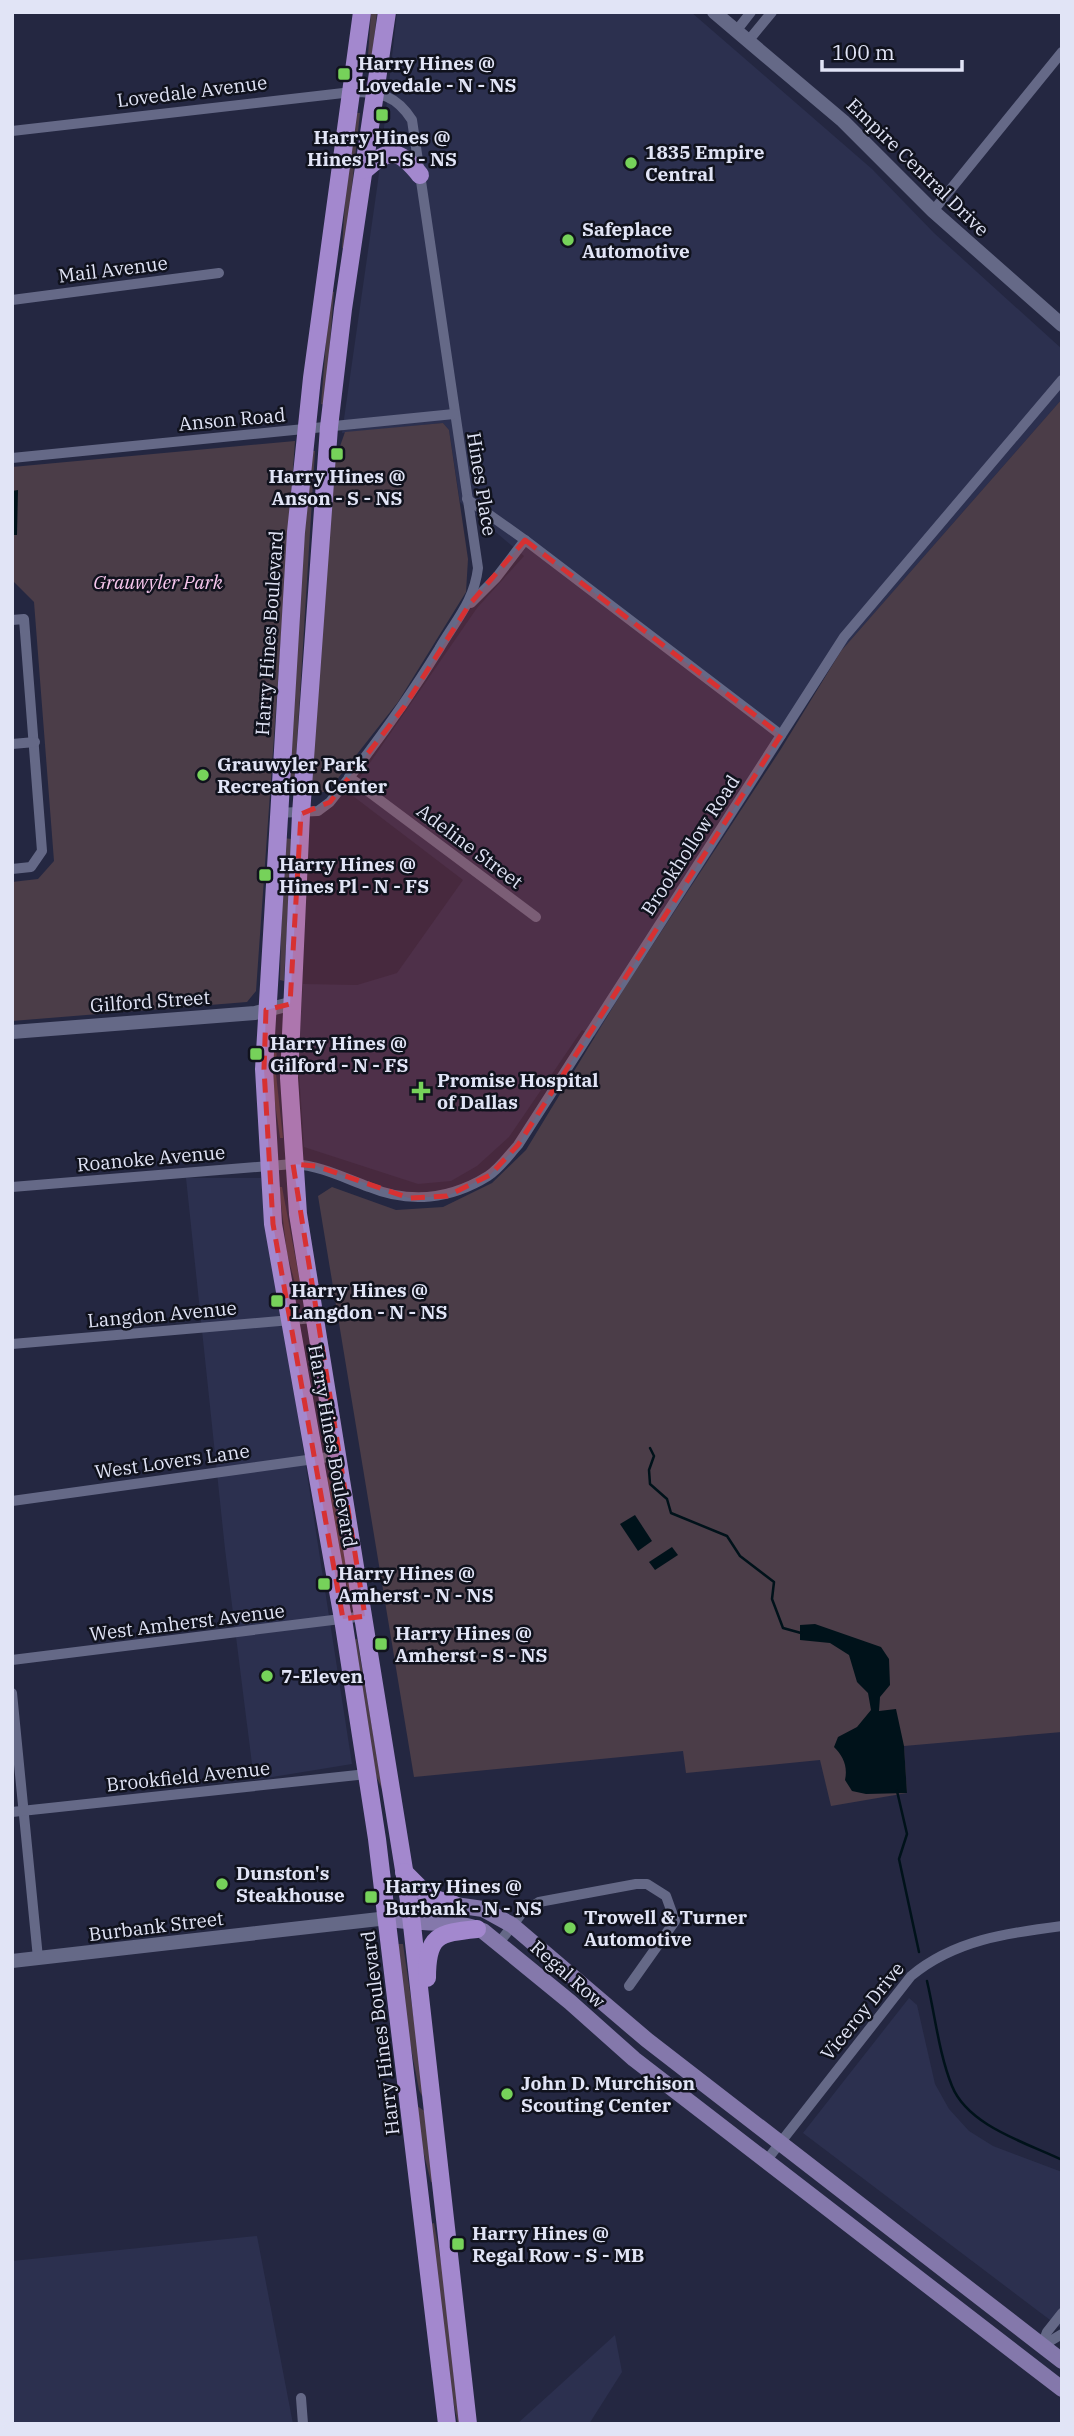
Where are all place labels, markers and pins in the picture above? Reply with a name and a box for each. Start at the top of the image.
place label: Harry Hines @ Lovedale - N - NS [358,51,516,97]
marker: Harry Hines @ Lovedale - N - NS [336,66,352,82]
marker: Harry Hines @ Hines Pl - S - NS [374,107,390,123]
place label: Harry Hines @ Hines Pl - S - NS [307,125,457,171]
place label: 1835 Empire Central [645,140,765,186]
marker: 1835 Empire Central [623,155,639,171]
place label: Safeplace Automotive [582,217,690,263]
marker: Safeplace Automotive [560,232,576,248]
marker: Harry Hines @ Anson - S - NS [329,446,345,462]
place label: Harry Hines @ Anson - S - NS [268,464,406,510]
place label: Grauwyler Park Recreation Center [217,752,388,798]
marker: Grauwyler Park Recreation Center [195,767,211,783]
place label: Harry Hines @ Hines Pl - N - FS [279,852,429,898]
marker: Harry Hines @ Hines Pl - N - FS [257,867,273,883]
place label: Harry Hines @ Gilford - N - FS [270,1031,408,1077]
marker: Harry Hines @ Gilford - N - FS [248,1046,264,1062]
place label: Promise Hospital of Dallas [437,1068,598,1114]
marker: Promise Hospital of Dallas [411,1081,431,1101]
place label: Harry Hines @ Langdon - N - NS [291,1278,448,1324]
marker: Harry Hines @ Langdon - N - NS [269,1293,285,1309]
place label: Harry Hines @ Amherst - N - NS [338,1561,494,1607]
marker: Harry Hines @ Amherst - N - NS [316,1576,332,1592]
place label: Harry Hines @ Amherst - S - NS [395,1621,548,1667]
marker: Harry Hines @ Amherst - S - NS [373,1636,389,1652]
place label: 7-Eleven [281,1664,363,1688]
marker: 7-Eleven [259,1668,275,1684]
place label: Dunston's Steakhouse [236,1861,345,1907]
place label: Harry Hines @ Burbank - N - NS [385,1874,542,1920]
marker: Dunston's Steakhouse [214,1876,230,1892]
marker: Harry Hines @ Burbank - N - NS [363,1889,379,1905]
place label: Trowell & Turner Automotive [584,1905,748,1951]
marker: Trowell & Turner Automotive [562,1920,578,1936]
place label: John D. Murchison Scouting Center [521,2071,696,2117]
marker: John D. Murchison Scouting Center [499,2086,515,2102]
place label: Harry Hines @ Regal Row - S - MB [472,2221,644,2267]
marker: Harry Hines @ Regal Row - S - MB [450,2236,466,2252]

